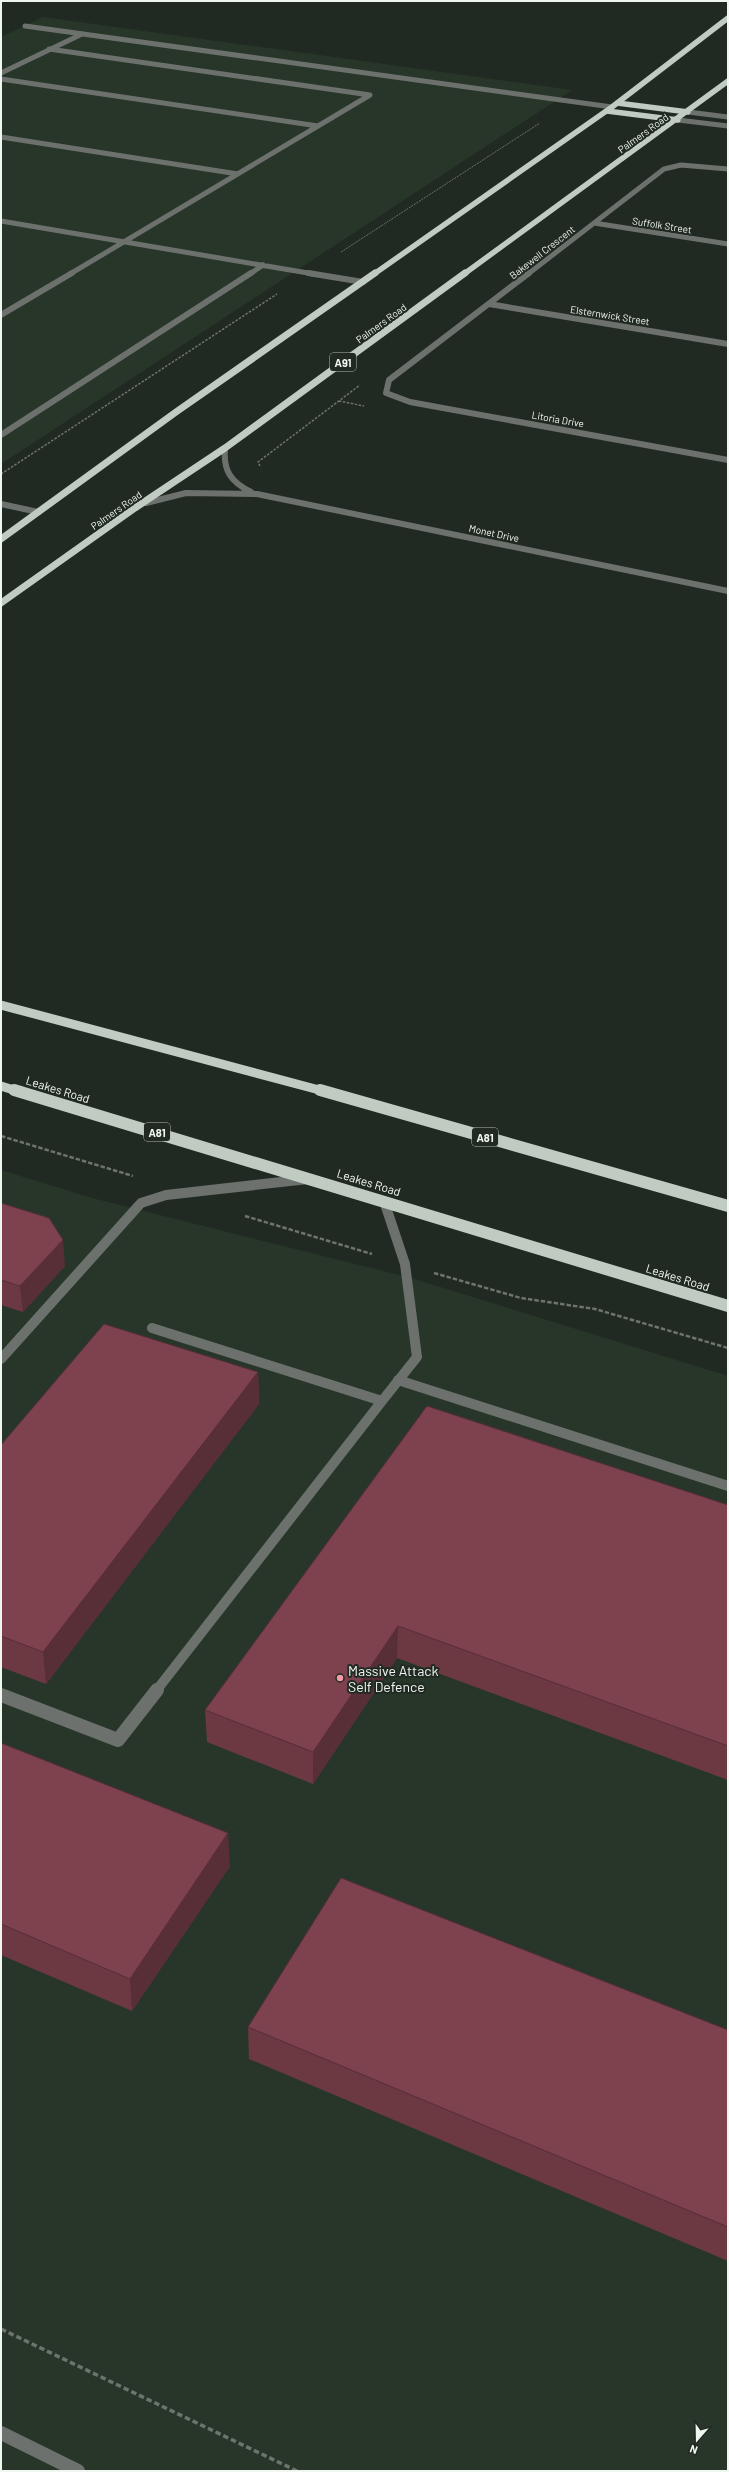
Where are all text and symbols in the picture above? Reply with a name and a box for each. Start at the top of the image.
street label: Palmers Road [615,111,671,155]
street label: Suffolk Street [631,214,693,236]
street label: Bakewell Crescent [507,223,577,281]
street label: Palmers Road [353,301,409,345]
street label: Elsternwick Street [569,303,651,327]
road number: A91 [330,353,356,371]
street label: Litoria Drive [531,409,585,429]
street label: Palmers Road [88,488,144,532]
street label: Monet Drive [468,522,520,544]
street label: Leakes Road [24,1073,92,1105]
road number: A81 [144,1123,170,1141]
road number: A81 [472,1128,498,1146]
street label: Leakes Road [335,1166,403,1198]
street label: Leakes Road [644,1261,712,1293]
place label: Massive Attack Self Defence [348,1662,439,1695]
marker: Massive Attack Self Defence [335,1673,345,1683]
north arrow [677,2420,717,2460]
text: N [688,2443,699,2457]

